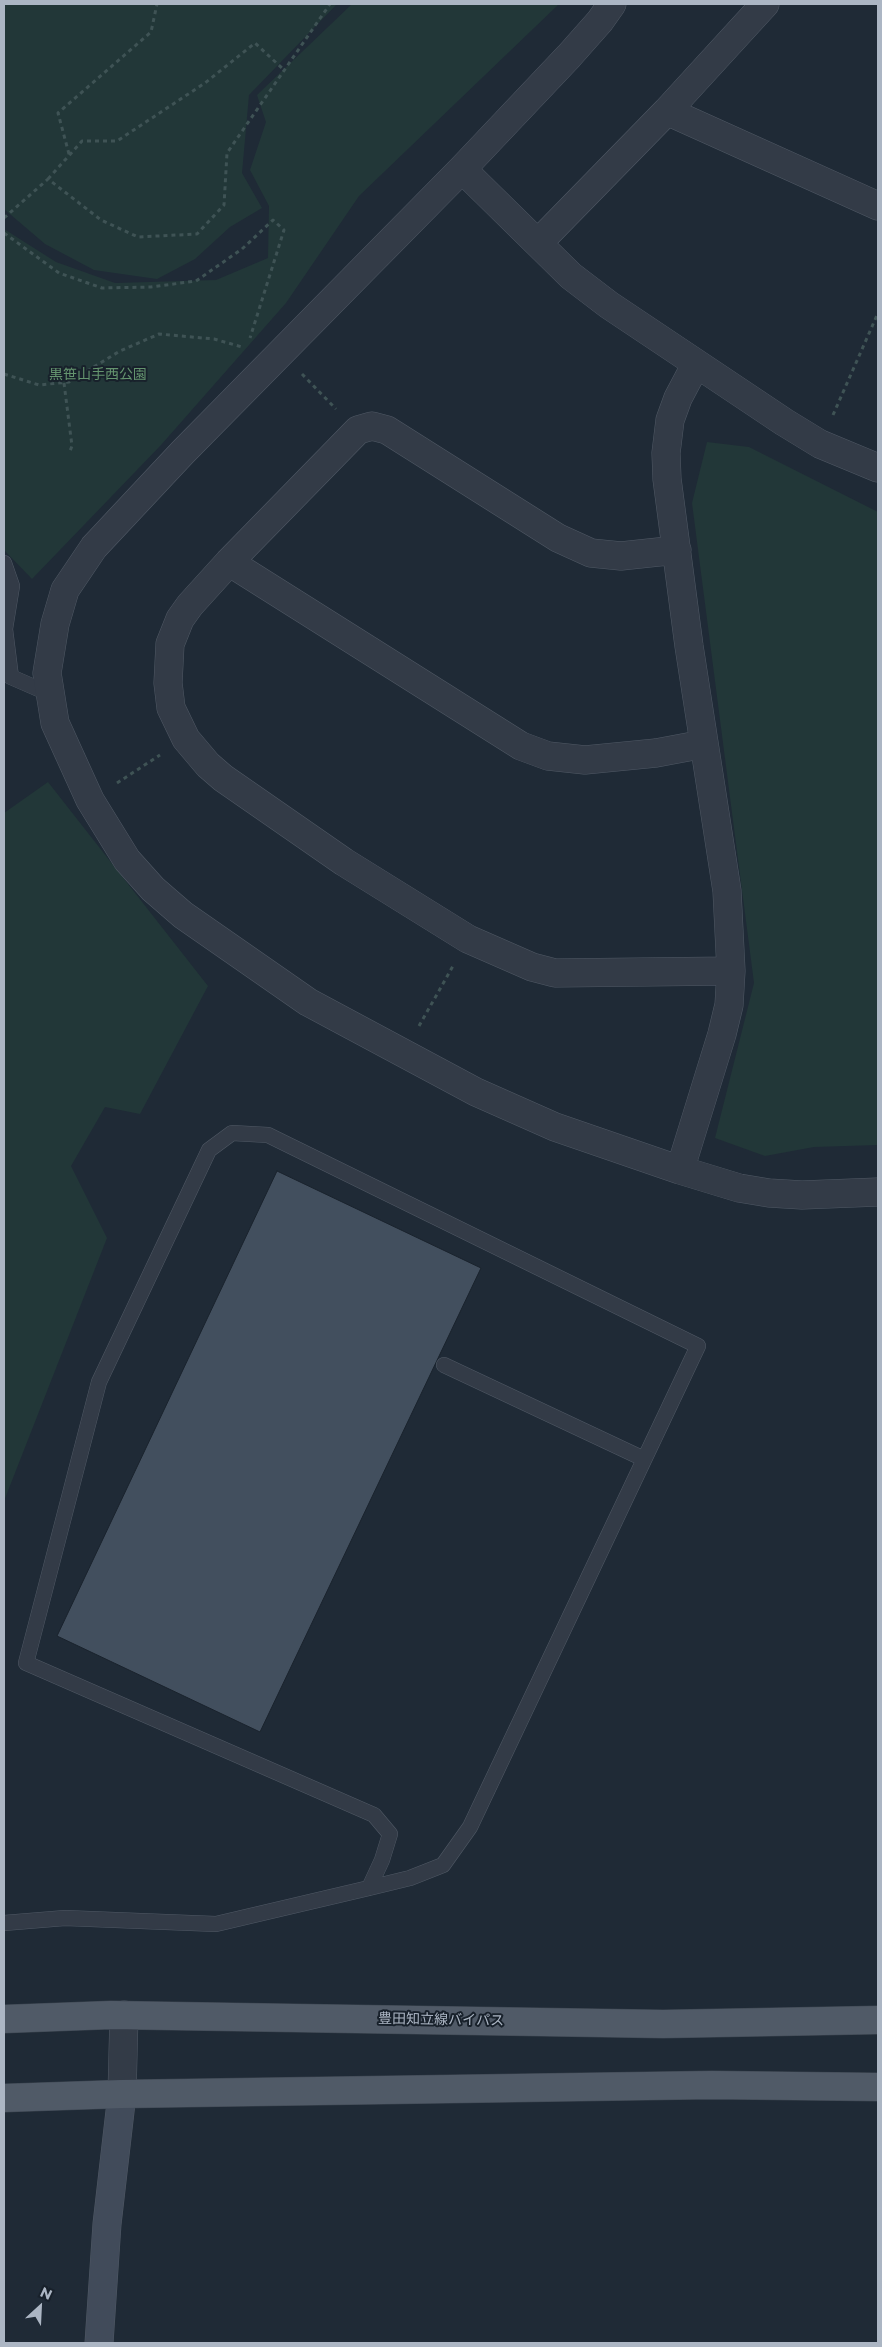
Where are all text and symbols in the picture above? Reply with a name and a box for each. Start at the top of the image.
park label: 黒笹山手西公園 [49,367,147,383]
street label: 豊田知立線バイパス [378,2011,504,2029]
north arrow [15,2282,65,2332]
text: N [37,2283,55,2304]

